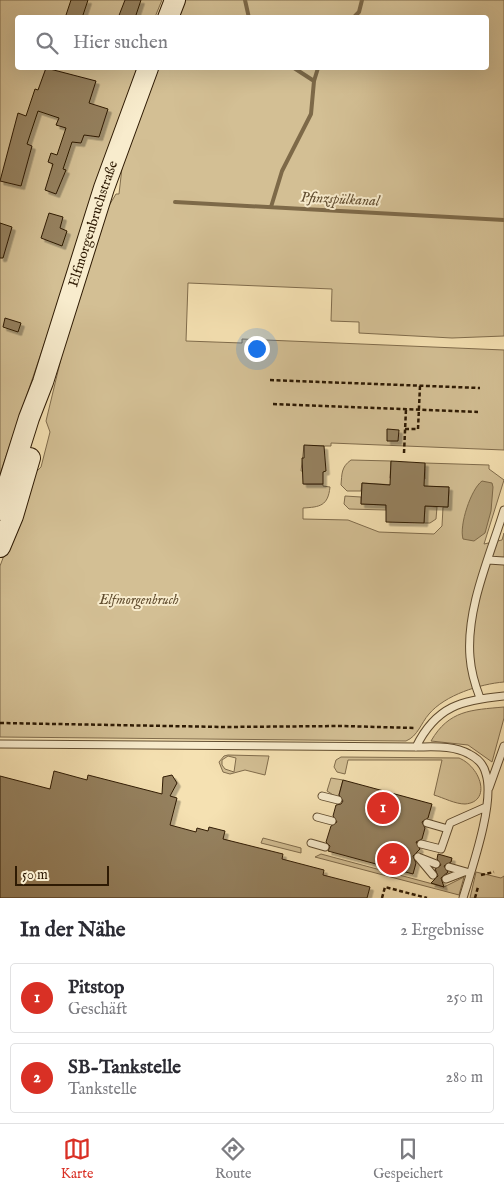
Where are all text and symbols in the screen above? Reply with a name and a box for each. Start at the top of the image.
search box [15,15,489,70]
icon: search [33,29,61,57]
text: Hier suchen [73,31,168,55]
street label: Elfmorgenbruchstraße [64,158,122,289]
water label: Pfinzspülkanal [300,187,381,211]
your location [244,336,270,362]
park label: Elfmorgenbruch [98,591,179,610]
pin: 1 [367,789,399,827]
pin: 2 [377,840,409,878]
scale bar [15,863,109,886]
text: 50 m [22,866,48,884]
text: In der Nähe [20,917,126,944]
text: 2 Ergebnisse [400,921,484,941]
text: Pitstop [68,976,124,1000]
text: 1 [34,988,40,1008]
text: 250 m [446,988,483,1008]
text: Geschäft [68,1000,127,1020]
text: SB-Tankstelle [68,1056,181,1080]
text: 2 [33,1068,41,1088]
text: 280 m [446,1068,483,1088]
text: Tankstelle [68,1080,137,1100]
tab: Karte [61,1135,93,1183]
tab: Route [215,1135,252,1183]
tab: Gespeichert [373,1135,443,1183]

